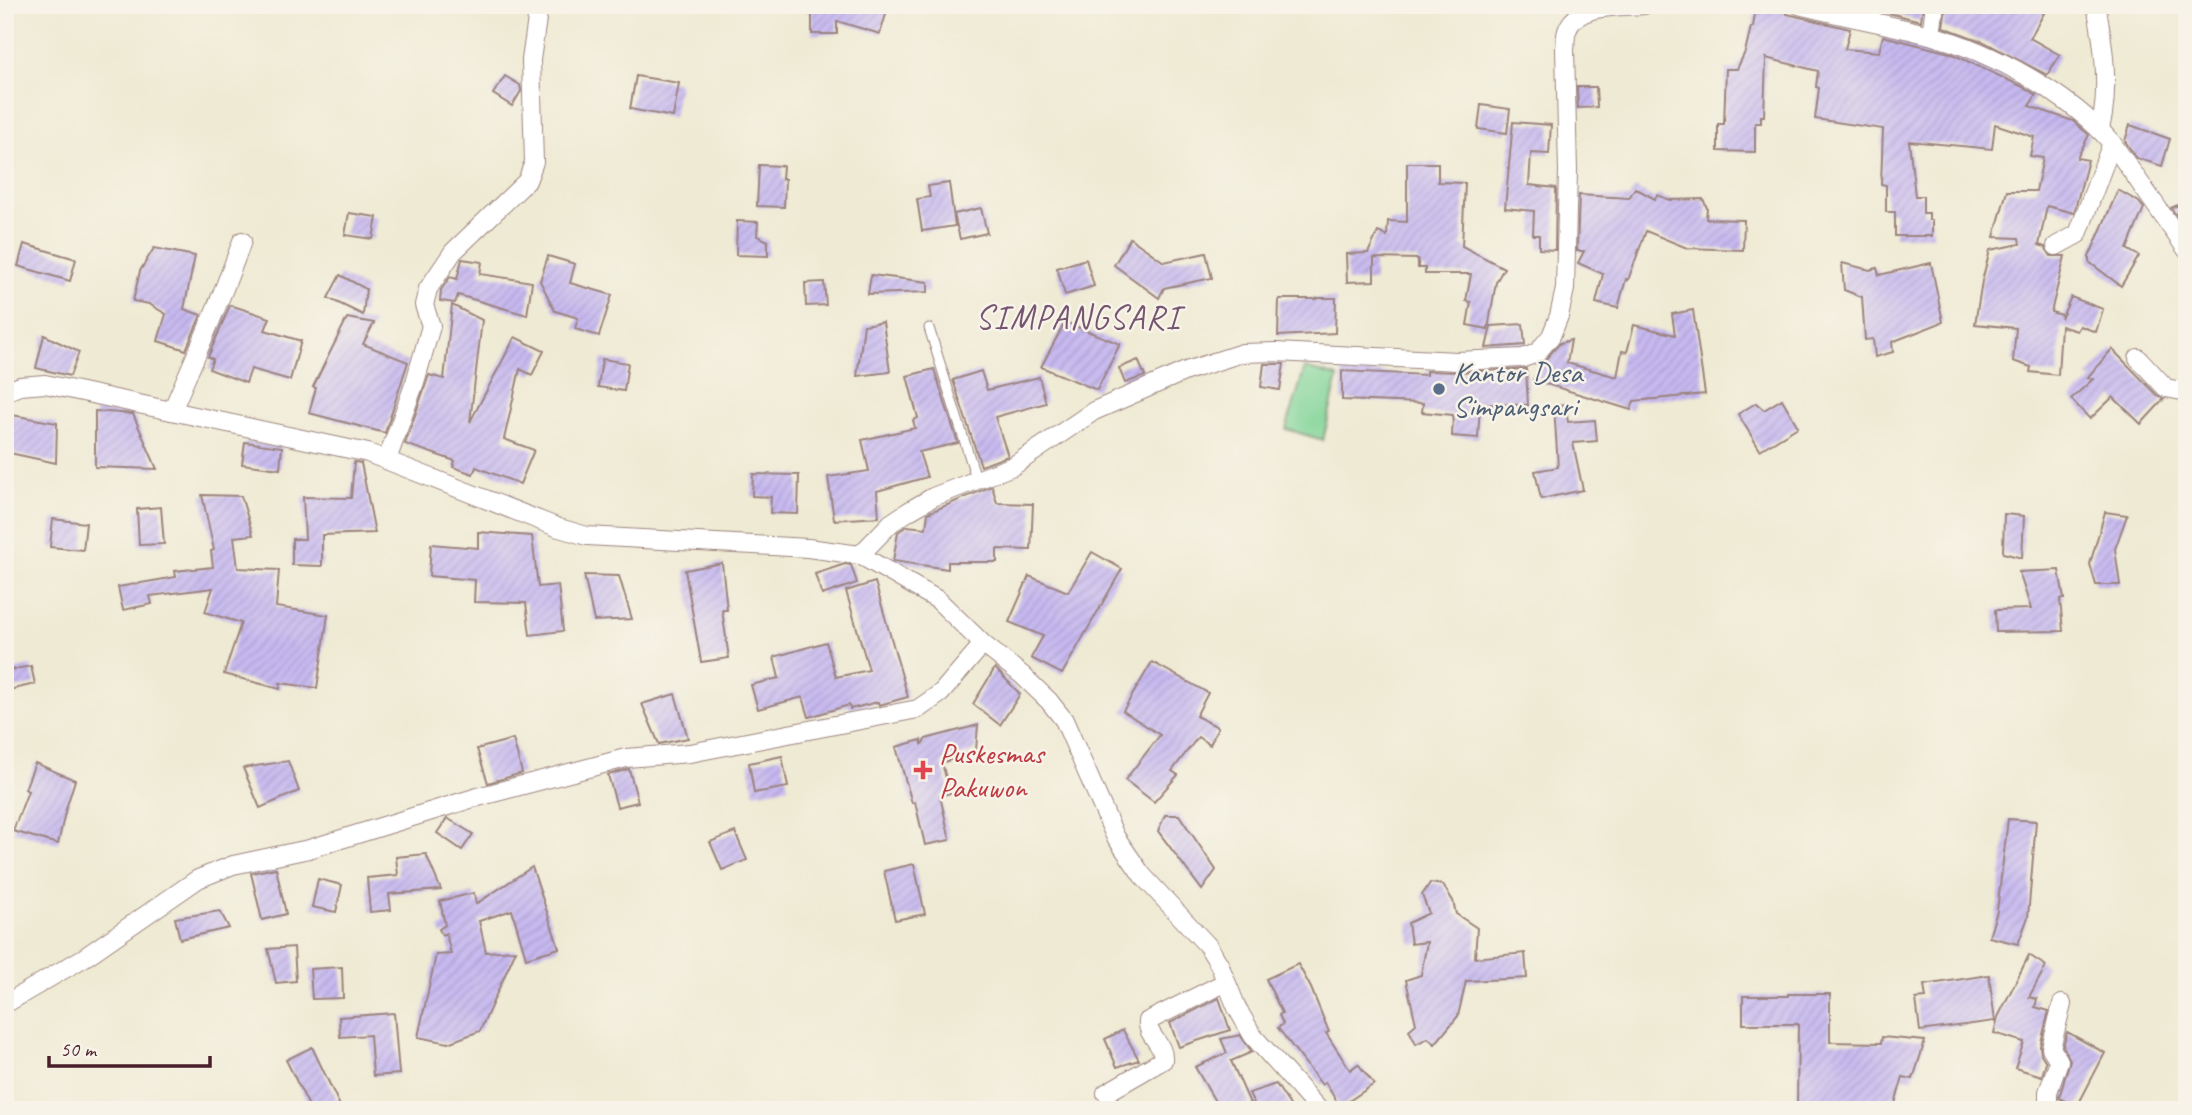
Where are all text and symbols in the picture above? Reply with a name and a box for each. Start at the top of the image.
district label: SIMPANGSARI [975,296,1185,338]
place label: Kantor Desa Simpangsari [1453,353,1584,425]
marker: Kantor Desa Simpangsari [1431,381,1447,397]
place label: Puskesmas Pakuwon [939,734,1046,806]
marker: Puskesmas Pakuwon [913,760,933,780]
scale bar [49,1024,210,1068]
text: 50 m [60,1036,98,1062]

